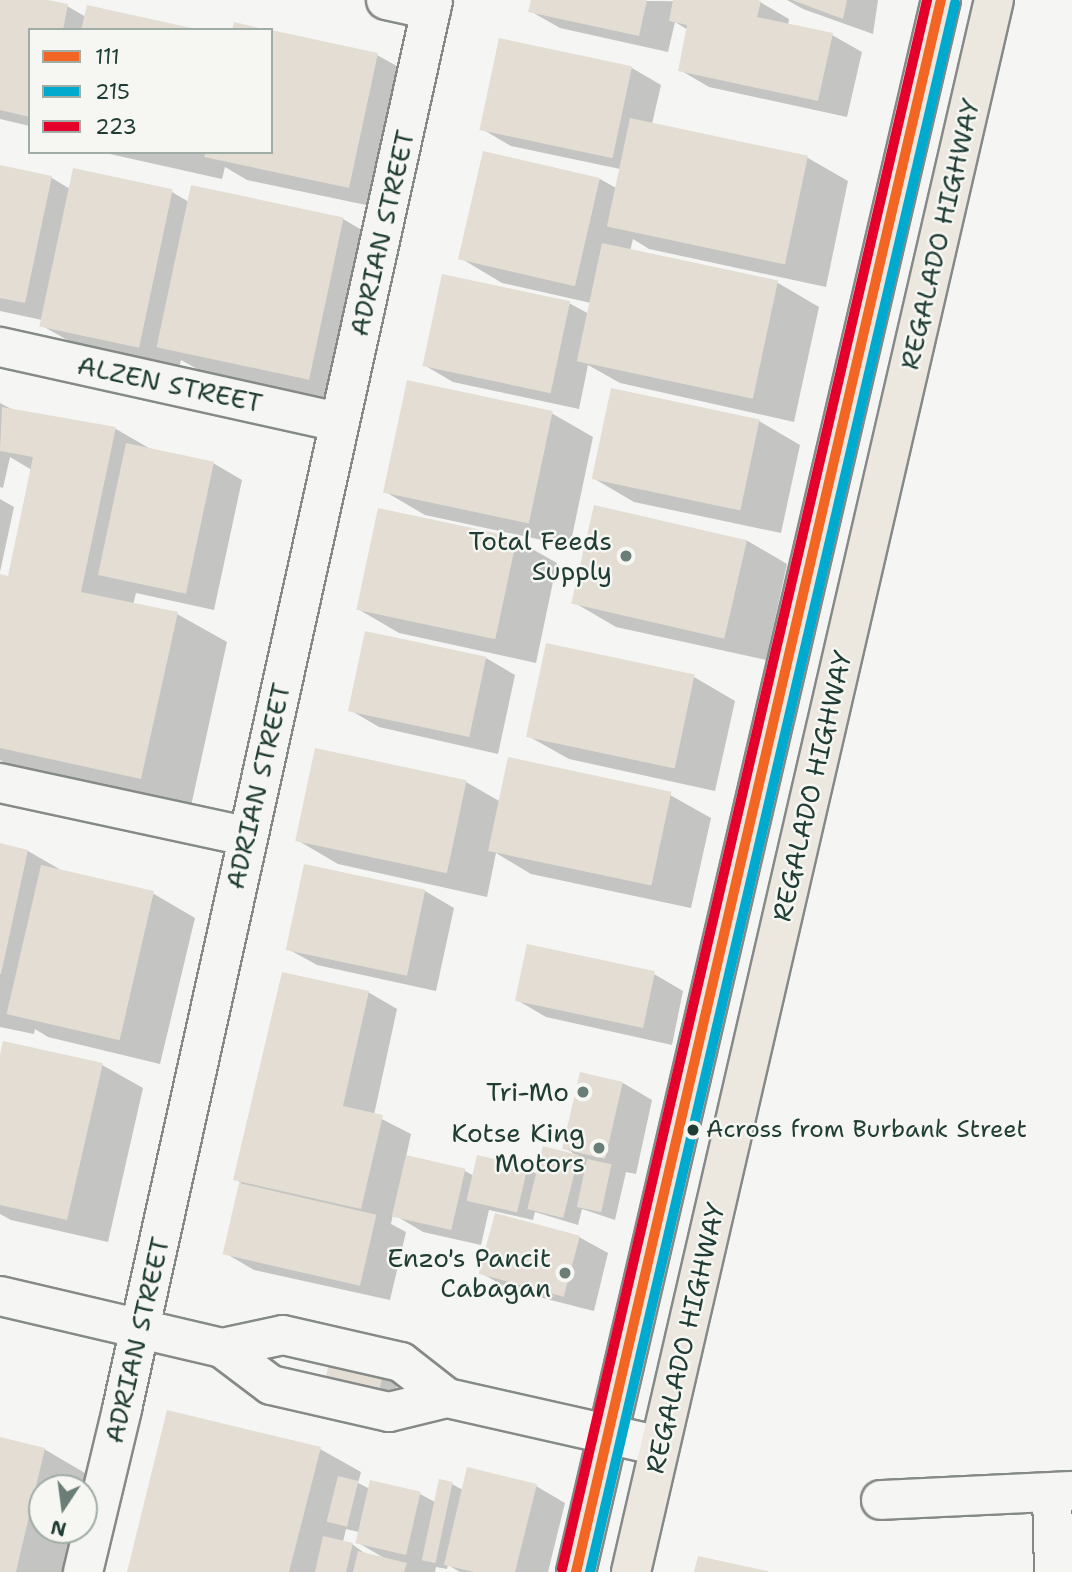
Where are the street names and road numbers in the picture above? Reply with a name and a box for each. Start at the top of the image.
street label: REGALADO HIGHWAY [894,95,986,373]
street label: ADRIAN STREET [343,127,421,339]
street label: ALZEN STREET [75,349,265,419]
street label: REGALADO HIGHWAY [766,647,858,925]
street label: ADRIAN STREET [219,680,297,892]
street label: REGALADO HIGHWAY [639,1199,731,1477]
street label: ADRIAN STREET [98,1234,176,1446]

